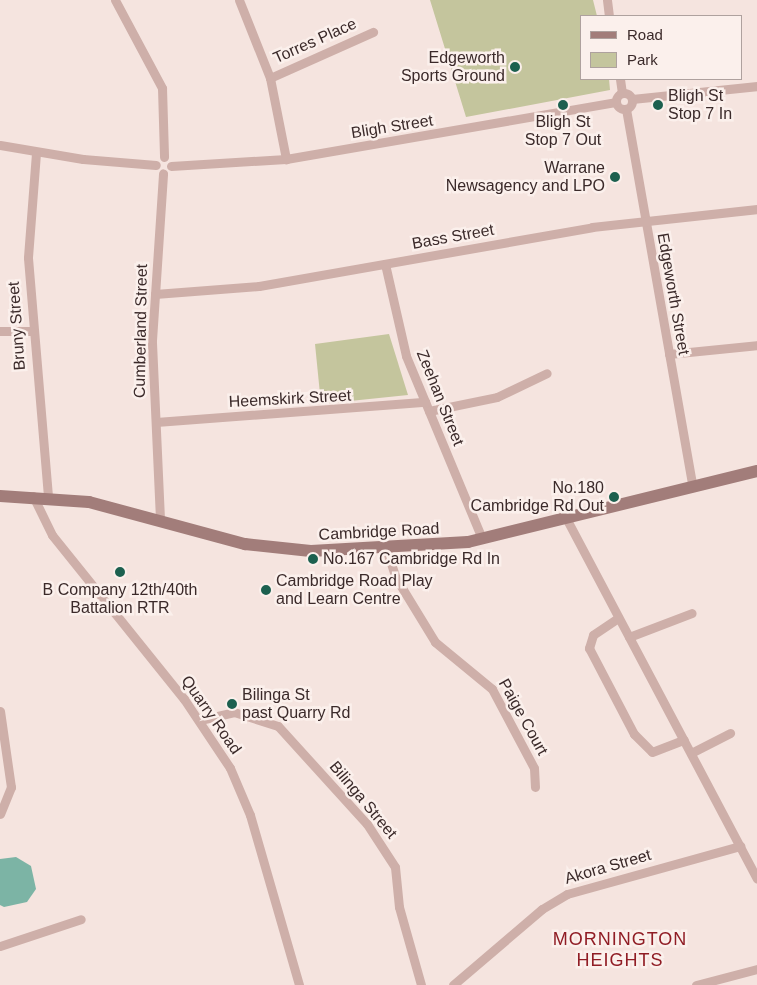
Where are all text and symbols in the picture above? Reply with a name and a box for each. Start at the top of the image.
street label: Torres Place [270,14,360,68]
legend [580,15,742,80]
text: Road [627,26,663,43]
place label: Edgeworth Sports Ground [401,48,505,86]
text: Park [627,51,658,68]
marker: Edgeworth Sports Ground [509,61,521,73]
place label: Bligh St Stop 7 In [668,86,732,124]
marker: Bligh St Stop 7 Out [557,99,569,111]
marker: Bligh St Stop 7 In [652,99,664,111]
street label: Bligh Street [350,111,434,143]
place label: Bligh St Stop 7 Out [525,112,601,150]
place label: Warrane Newsagency and LPO [446,158,605,196]
marker: Warrane Newsagency and LPO [609,171,621,183]
street label: Bass Street [411,220,495,254]
street label: Edgeworth Street [653,231,693,357]
street label: Cumberland Street [130,264,152,398]
street label: Bruny Street [4,281,30,371]
street label: Zeehan Street [412,347,468,449]
street label: Heemskirk Street [228,386,352,412]
place label: No.180 Cambridge Rd Out [471,478,604,516]
marker: No.180 Cambridge Rd Out [608,491,620,503]
street label: Cambridge Road [318,519,440,545]
place label: No.167 Cambridge Rd In [323,549,500,569]
marker: No.167 Cambridge Rd In [307,553,319,565]
marker: B Company 12th/40th Battalion RTR [114,566,126,578]
place label: Cambridge Road Play and Learn Centre [276,571,433,609]
place label: B Company 12th/40th Battalion RTR [43,580,197,618]
marker: Cambridge Road Play and Learn Centre [260,584,272,596]
street label: Quarry Road [177,672,245,758]
street label: Paige Court [494,675,552,759]
place label: Bilinga St past Quarry Rd [242,685,350,723]
marker: Bilinga St past Quarry Rd [226,698,238,710]
street label: Bilinga Street [325,757,401,843]
street label: Akora Street [563,846,653,888]
district label: MORNINGTON HEIGHTS [551,929,689,972]

